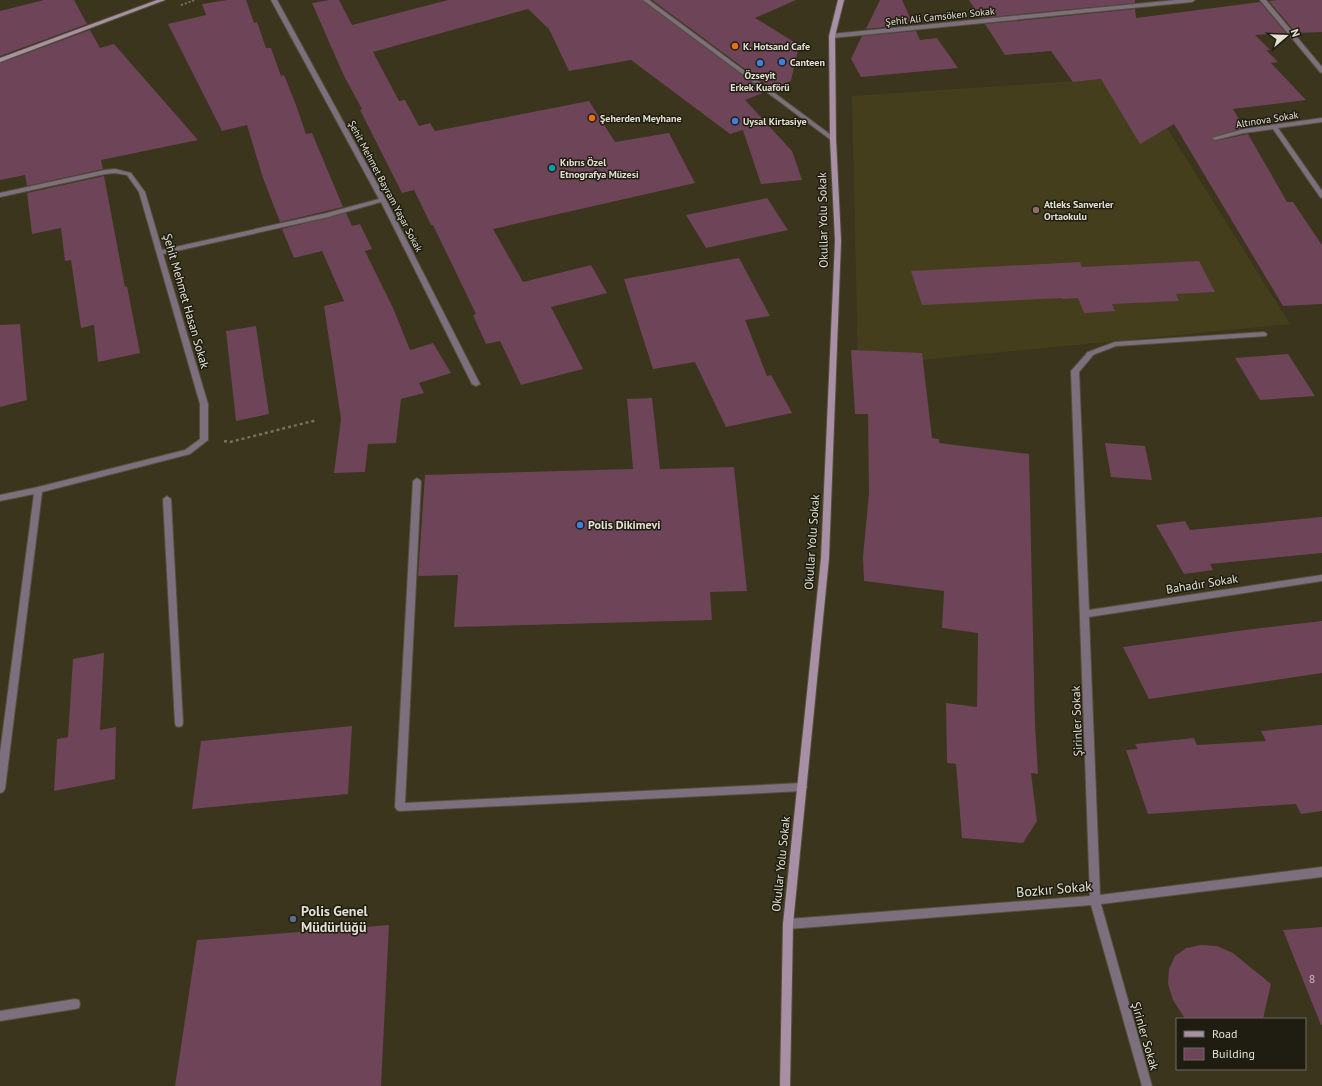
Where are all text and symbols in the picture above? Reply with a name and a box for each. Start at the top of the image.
street label: Şehit Ali Camsöken Sokak [885,4,995,29]
north arrow [1266,16,1306,56]
text: N [1288,27,1303,38]
place label: K. Hotsand Cafe [743,40,810,53]
marker: K. Hotsand Cafe [730,41,740,51]
place label: Canteen [790,56,825,69]
marker: Canteen [777,57,787,67]
marker: Özseyit Erkek Kuaförü [755,58,765,68]
place label: Özseyit Erkek Kuaförü [730,69,790,94]
street label: Altınova Sokak [1235,108,1300,131]
place label: Şeherden Meyhane [600,112,682,125]
marker: Şeherden Meyhane [587,113,597,123]
place label: Uysal Kirtasiye [743,115,807,128]
marker: Uysal Kirtasiye [730,116,740,126]
street label: Şehit Mehmet Bayram Yaşar Sokak [345,118,426,254]
place label: Kıbrıs Özel Etnografya Müzesi [560,156,639,181]
marker: Kıbrıs Özel Etnografya Müzesi [547,163,557,173]
street label: Okullar Yolu Sokak [814,172,831,268]
place label: Atleks Sanverler Ortaokulu [1044,198,1114,223]
marker: Atleks Sanverler Ortaokulu [1031,205,1041,215]
street label: Şehit Mehmet Hasan Sokak [160,232,213,370]
street label: Okullar Yolu Sokak [801,493,822,590]
place label: Polis Dikimevi [588,517,660,532]
marker: Polis Dikimevi [575,520,585,530]
street label: Bahadır Sokak [1165,570,1239,597]
street label: Şirinler Sokak [1068,685,1085,757]
street label: Okullar Yolu Sokak [768,815,793,912]
street label: Bozkır Sokak [1015,877,1093,901]
place label: Polis Genel Müdürlüğü [301,902,369,936]
marker: Polis Genel Müdürlüğü [288,914,298,924]
house number: 8 [1309,971,1315,986]
street label: Şirinler Sokak [1129,1000,1162,1072]
legend [1176,1018,1306,1070]
text: Road [1212,1026,1237,1041]
text: Building [1212,1046,1255,1061]

